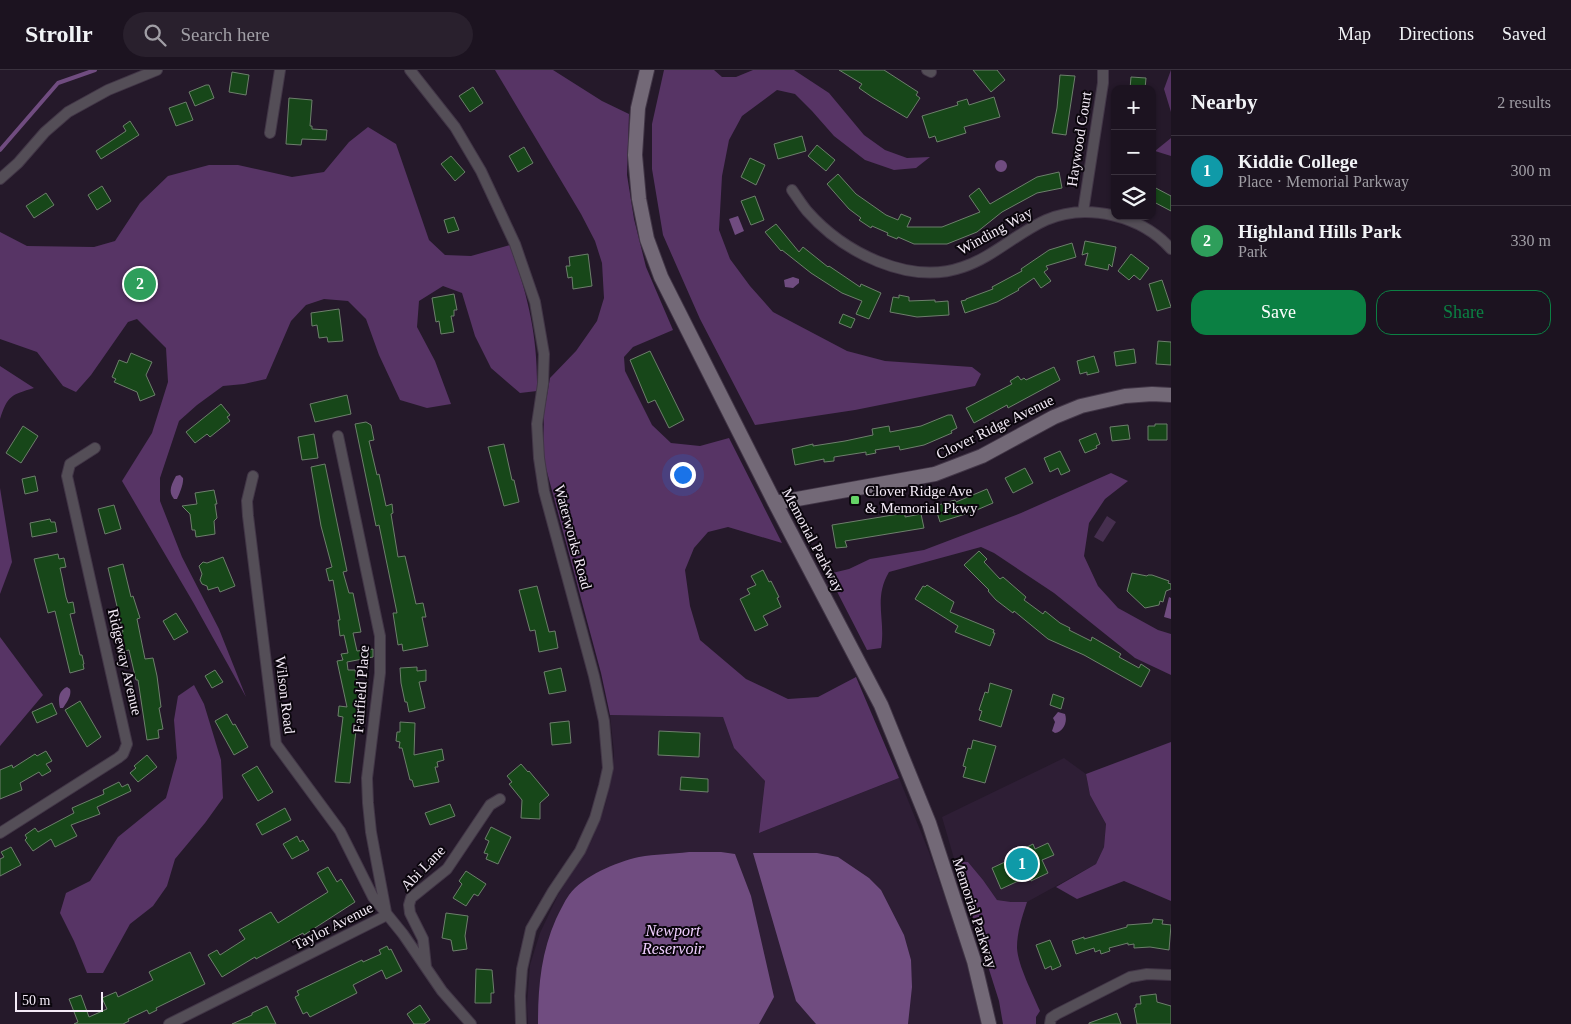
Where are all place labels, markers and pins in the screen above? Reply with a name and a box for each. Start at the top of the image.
pin: 2 [124,265,156,303]
place label: Clover Ridge Ave & Memorial Pkwy [865,483,978,516]
marker: Clover Ridge Ave & Memorial Pkwy [849,494,861,506]
pin: 1 [1006,845,1038,883]

